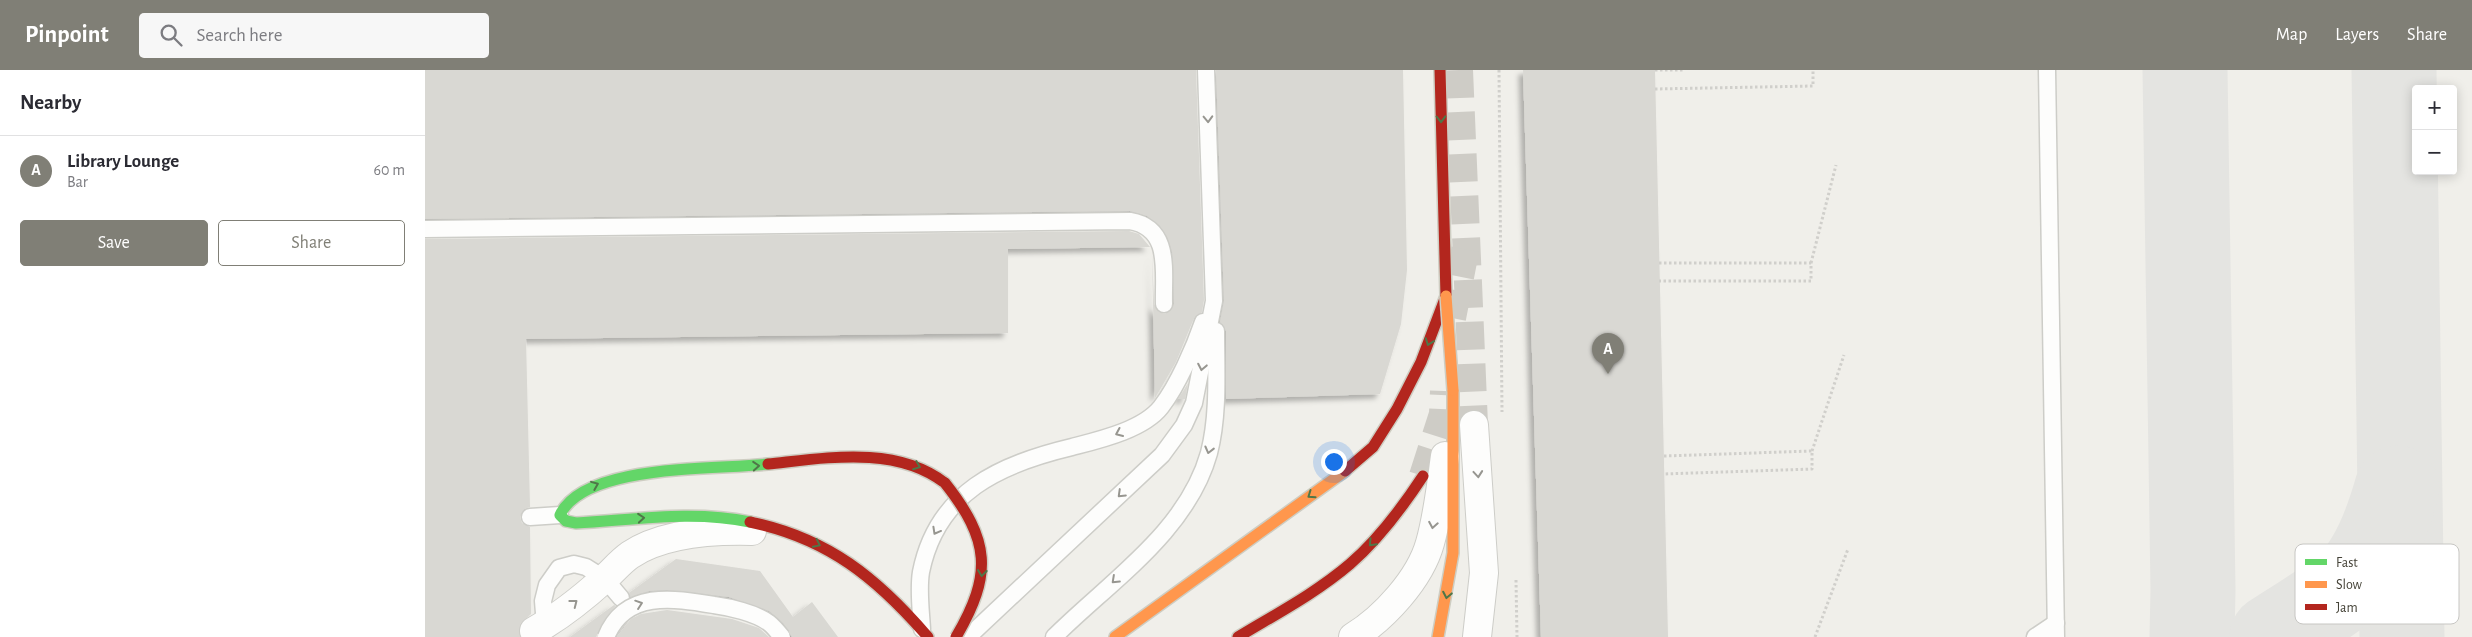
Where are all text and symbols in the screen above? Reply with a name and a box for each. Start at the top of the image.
search box [139,13,489,58]
icon: search [157,21,185,49]
text: Pinpoint [25,23,109,47]
text: Search here [197,26,283,45]
text: Map [2276,26,2307,44]
text: Layers [2335,26,2379,44]
text: Share [2407,26,2447,44]
map controls [2412,85,2457,175]
button: + [2412,85,2457,130]
text: Nearby [20,92,81,113]
one-way arrow [1203,115,1213,123]
one-way arrow [1436,115,1446,123]
button: − [2412,130,2457,175]
text: Library Lounge [67,152,179,171]
text: A [31,162,41,178]
text: 60 m [374,162,405,178]
text: Bar [67,174,88,190]
button: Save [20,220,208,266]
button: Share [218,220,405,266]
pin: A [1592,333,1624,374]
one-way arrow [1425,337,1435,345]
one-way arrow [1197,363,1207,372]
one-way arrow [1115,426,1124,437]
one-way arrow [1204,445,1214,453]
your location [1321,449,1347,475]
one-way arrow [752,460,760,471]
one-way arrow [913,460,921,470]
one-way arrow [1473,470,1484,478]
one-way arrow [590,480,599,491]
one-way arrow [1118,489,1127,498]
one-way arrow [1308,489,1317,498]
one-way arrow [637,513,645,524]
one-way arrow [1429,520,1439,529]
one-way arrow [933,526,943,535]
one-way arrow [1369,537,1378,546]
one-way arrow [812,538,821,548]
legend [2295,544,2459,624]
text: Fast [2336,556,2358,570]
one-way arrow [977,569,988,577]
one-way arrow [1112,574,1121,583]
text: Slow [2336,578,2363,592]
one-way arrow [1442,591,1452,600]
one-way arrow [568,600,578,609]
one-way arrow [635,600,643,610]
text: Jam [2336,601,2358,615]

